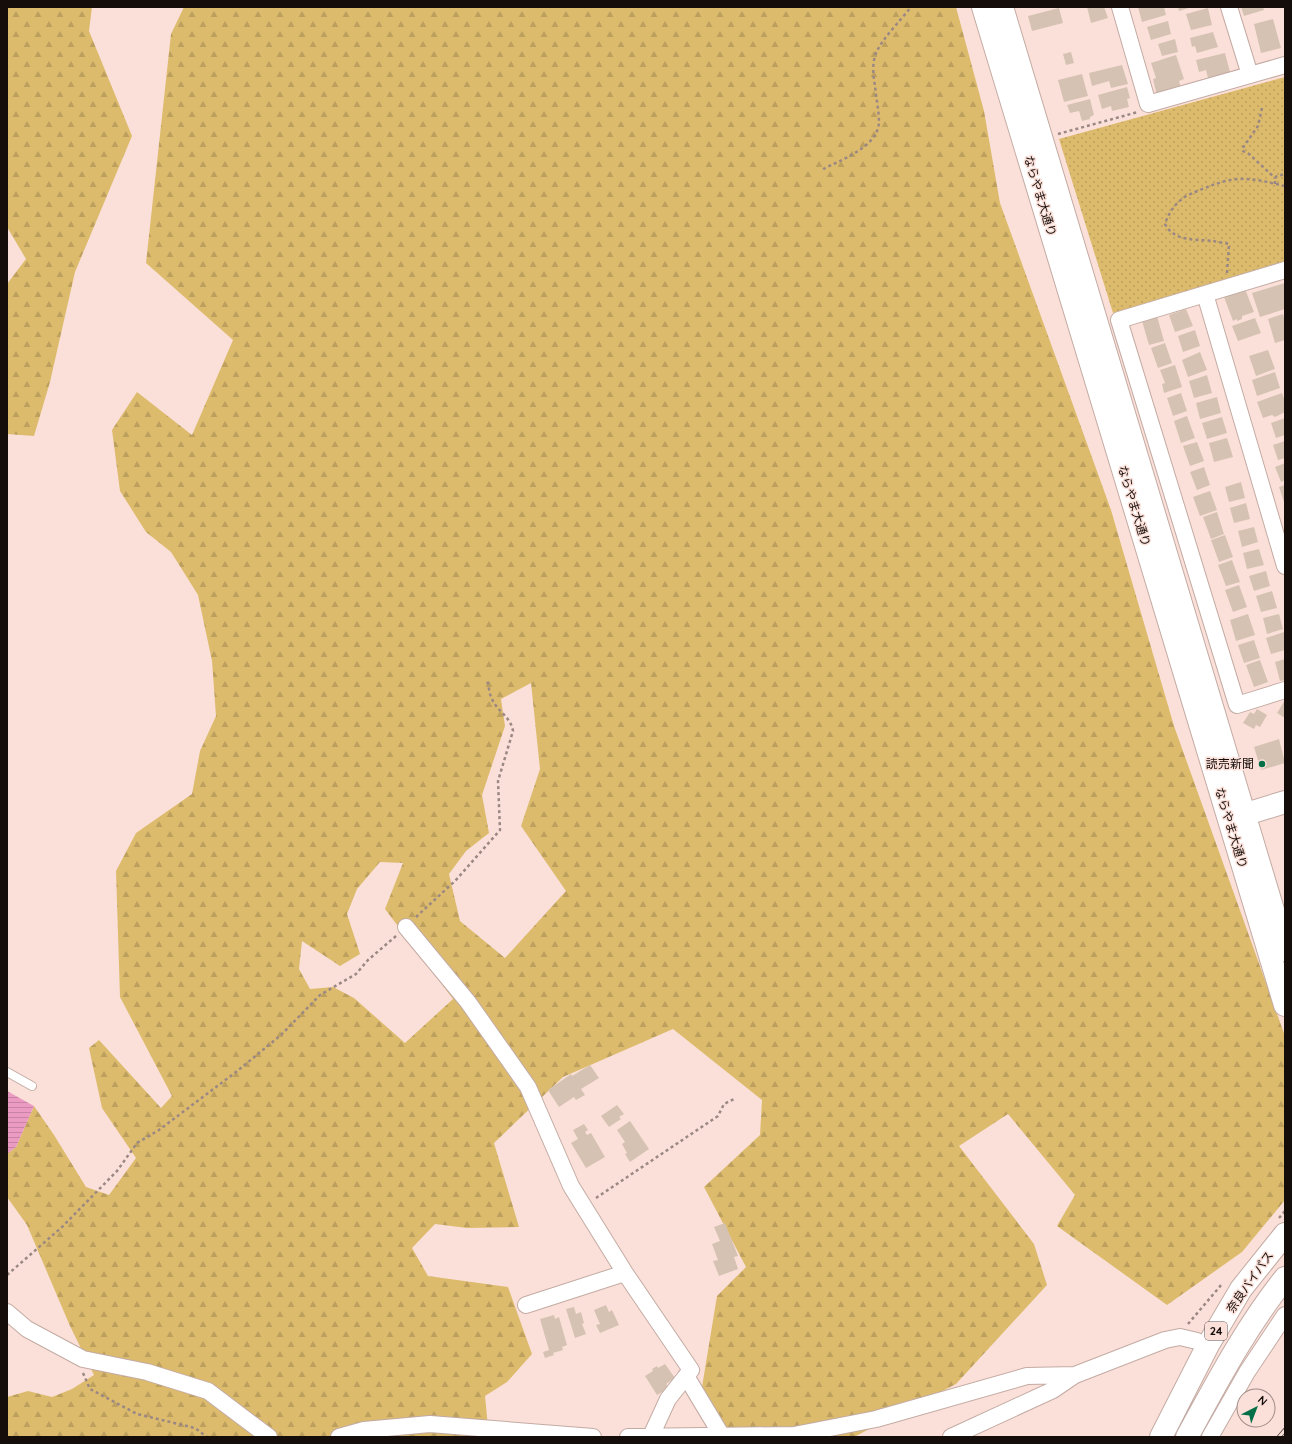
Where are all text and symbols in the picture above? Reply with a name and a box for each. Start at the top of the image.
street label: ならやま大通り [1021,153,1060,238]
street label: ならやま大通り [1115,463,1154,548]
place label: 読売新聞 [1206,756,1254,771]
marker: 読売新聞 [1257,759,1267,769]
street label: ならやま大通り [1212,785,1251,870]
street label: 奈良バイパス [1223,1248,1276,1315]
road number: 24 [1205,1322,1227,1340]
north arrow [1236,1388,1276,1428]
text: N [1255,1393,1270,1408]

